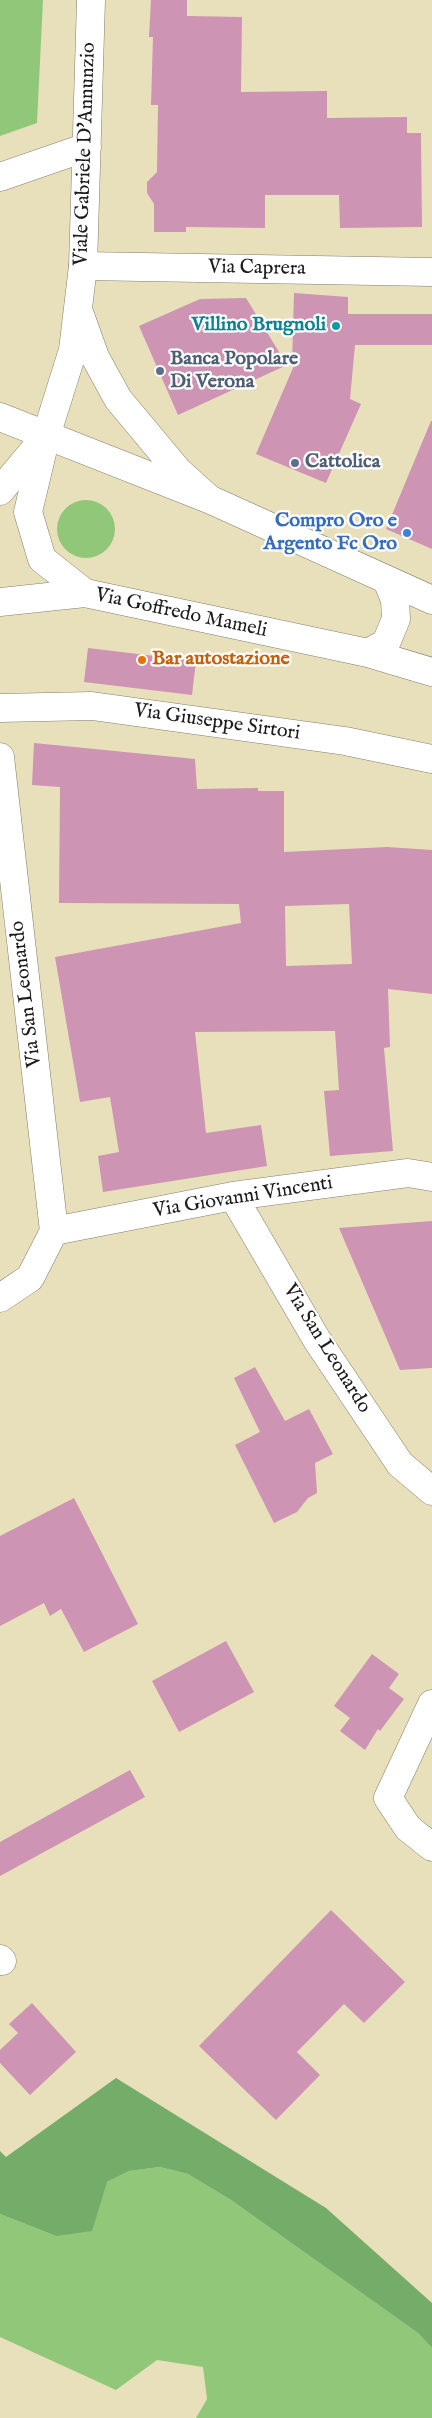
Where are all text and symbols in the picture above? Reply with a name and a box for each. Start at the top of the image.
street label: Viale Gabriele D'Annunzio [70,42,102,266]
street label: Via Caprera [208,256,306,282]
place label: Villino Brugnoli [191,314,326,338]
marker: Villino Brugnoli [330,320,342,332]
place label: Banca Popolare Di Verona [170,348,298,395]
marker: Banca Popolare Di Verona [154,365,166,377]
place label: Cattolica [305,451,380,475]
marker: Cattolica [289,457,301,469]
place label: Compro Oro e Argento Fc Oro [263,510,397,557]
marker: Compro Oro e Argento Fc Oro [401,527,413,539]
street label: Via Goffredo Mameli [93,584,269,644]
place label: Bar autostazione [152,648,290,672]
marker: Bar autostazione [136,654,148,666]
street label: Via Giuseppe Sirtori [132,699,302,747]
street label: Via San Leonardo [6,919,48,1069]
street label: Via Giovanni Vincenti [152,1172,334,1224]
street label: Via San Leonardo [277,1280,375,1418]

